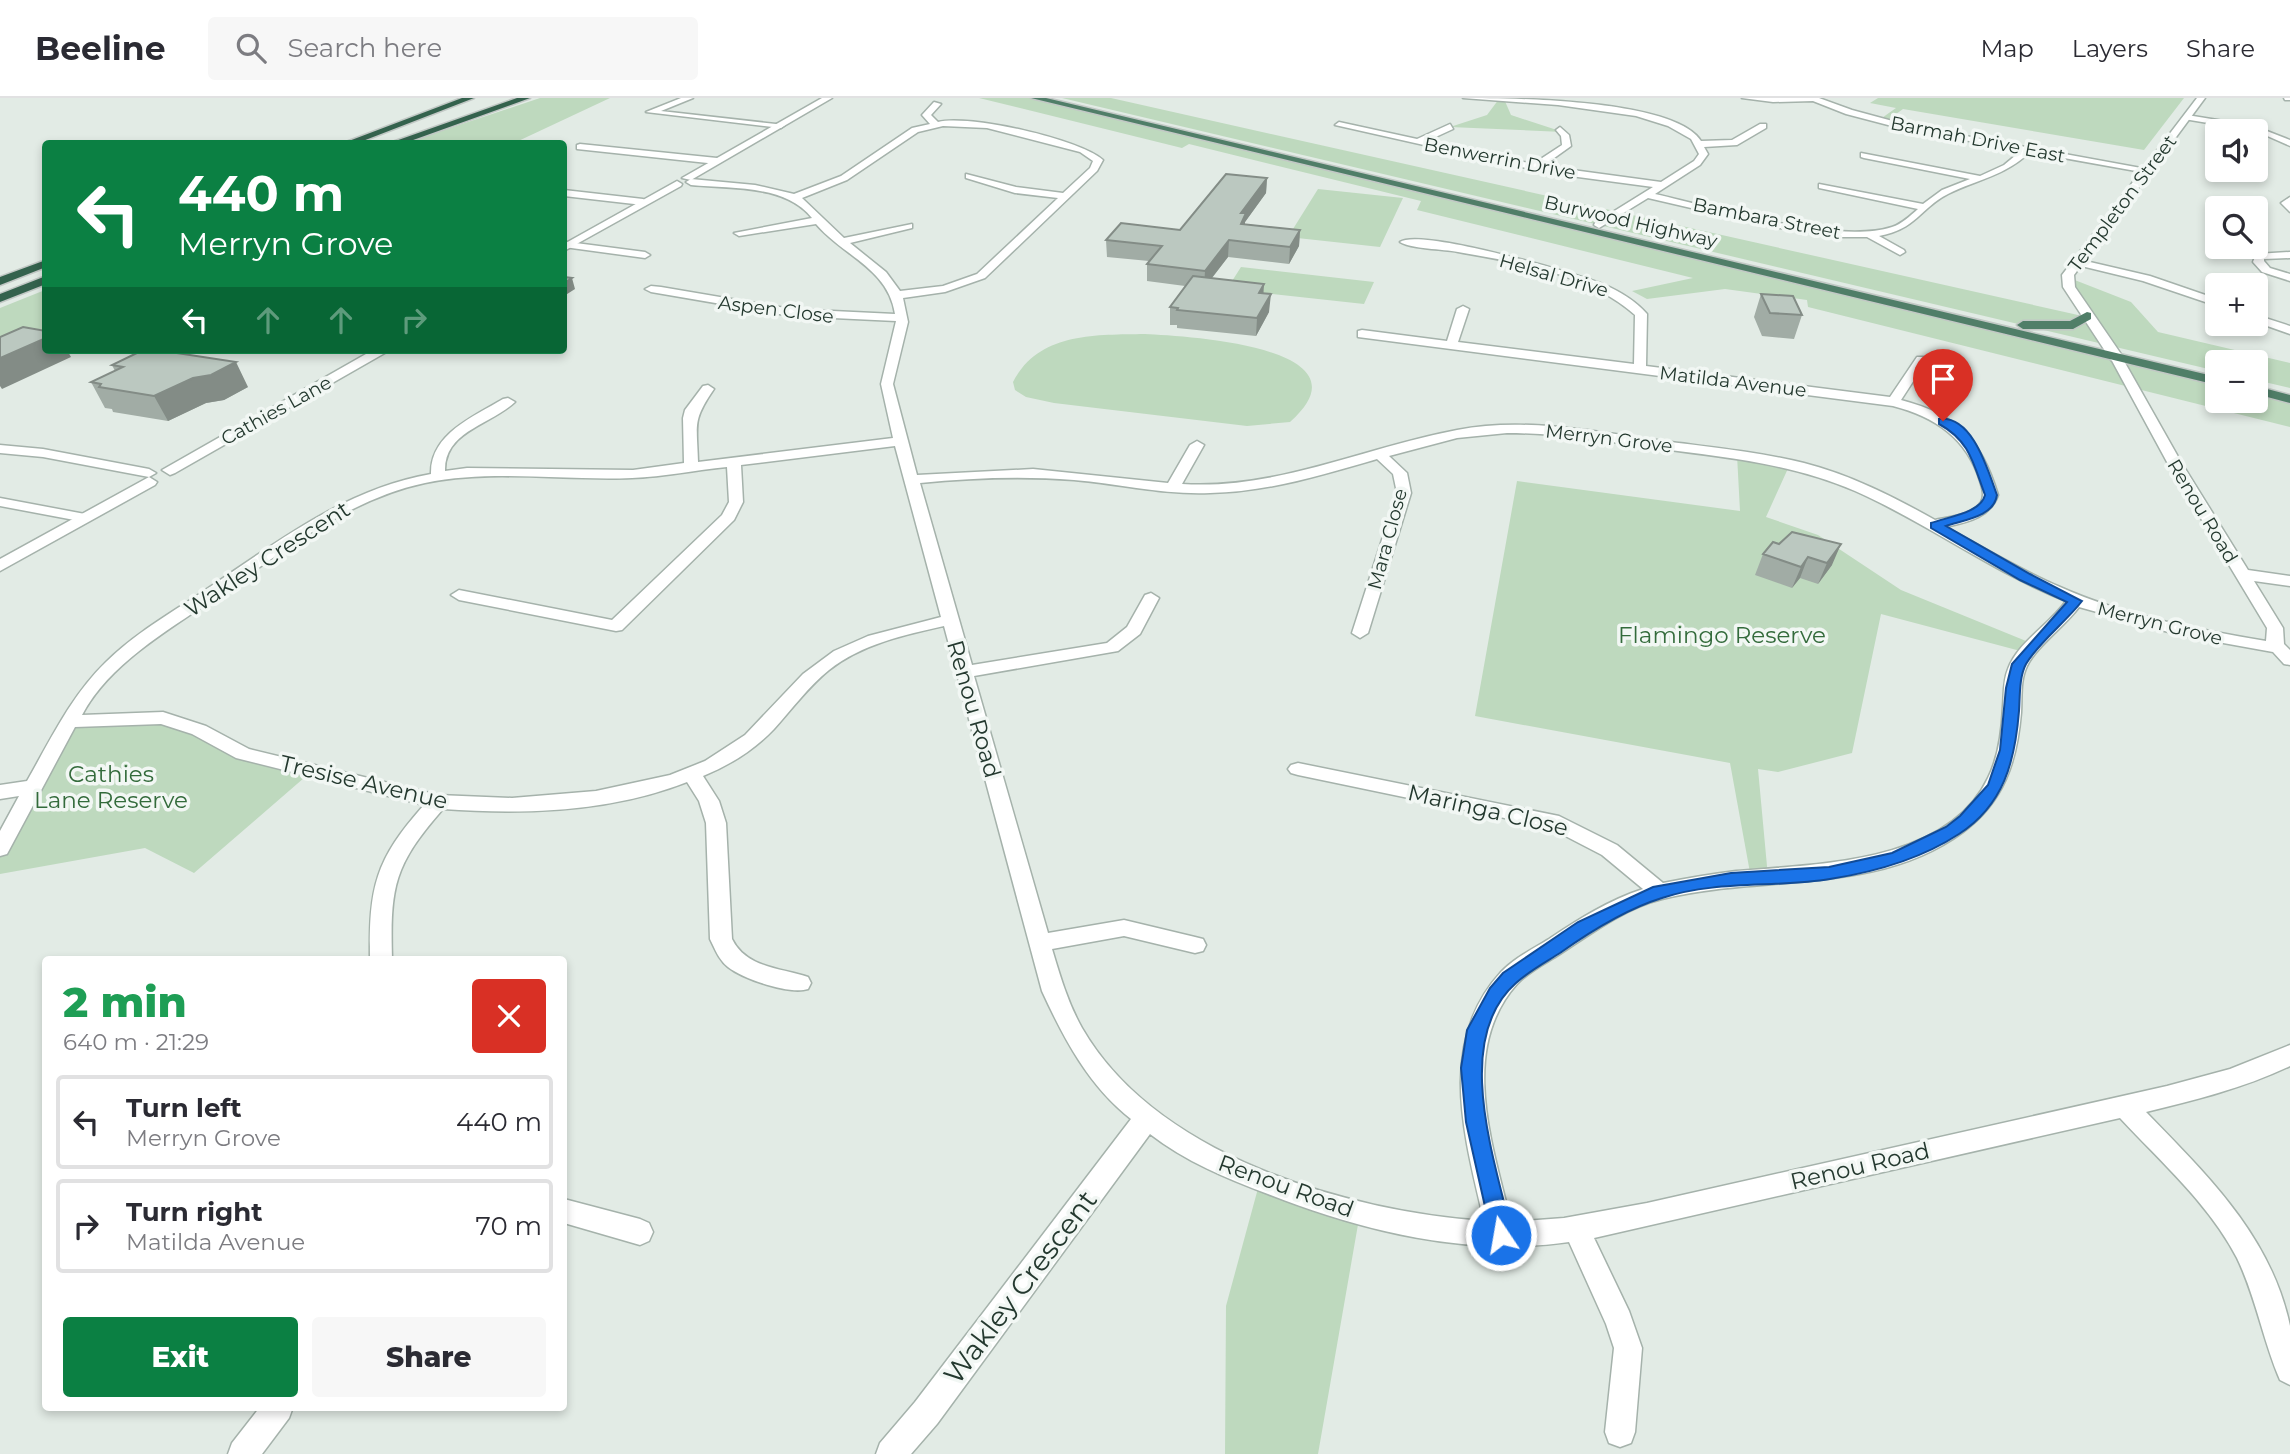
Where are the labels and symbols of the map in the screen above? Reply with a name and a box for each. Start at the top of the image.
street label: Barmah Drive East [1888,111,2068,168]
street label: Templeton Street [2063,130,2182,276]
street label: Benwerrin Drive [1422,133,1578,184]
street label: Burwood Highway [1542,190,1720,253]
street label: Bambara Street [1691,193,1843,244]
street label: Helsal Drive [1497,249,1611,302]
street label: Aspen Close [717,291,835,328]
pin [1913,349,1973,421]
street label: Matilda Avenue [1658,361,1808,402]
street label: Cathies Lane [217,371,335,450]
street label: Merryn Grove [1544,419,1674,458]
street label: Renou Road [2162,455,2243,567]
street label: Mara Close [1363,486,1412,592]
street label: Wakley Crescent [179,495,355,623]
street label: Merryn Grove [2095,597,2225,650]
park label: Flamingo Reserve [1618,621,1826,649]
street label: Renou Road [941,637,1007,781]
street label: Tresise Avenue [278,749,450,815]
park label: Cathies Lane Reserve [34,760,188,814]
street label: Maringa Close [1405,778,1571,842]
street label: Renou Road [1788,1136,1932,1196]
street label: Renou Road [1214,1149,1358,1223]
street label: Wakley Crescent [936,1183,1104,1391]
position arrow [1464,1198,1538,1272]

